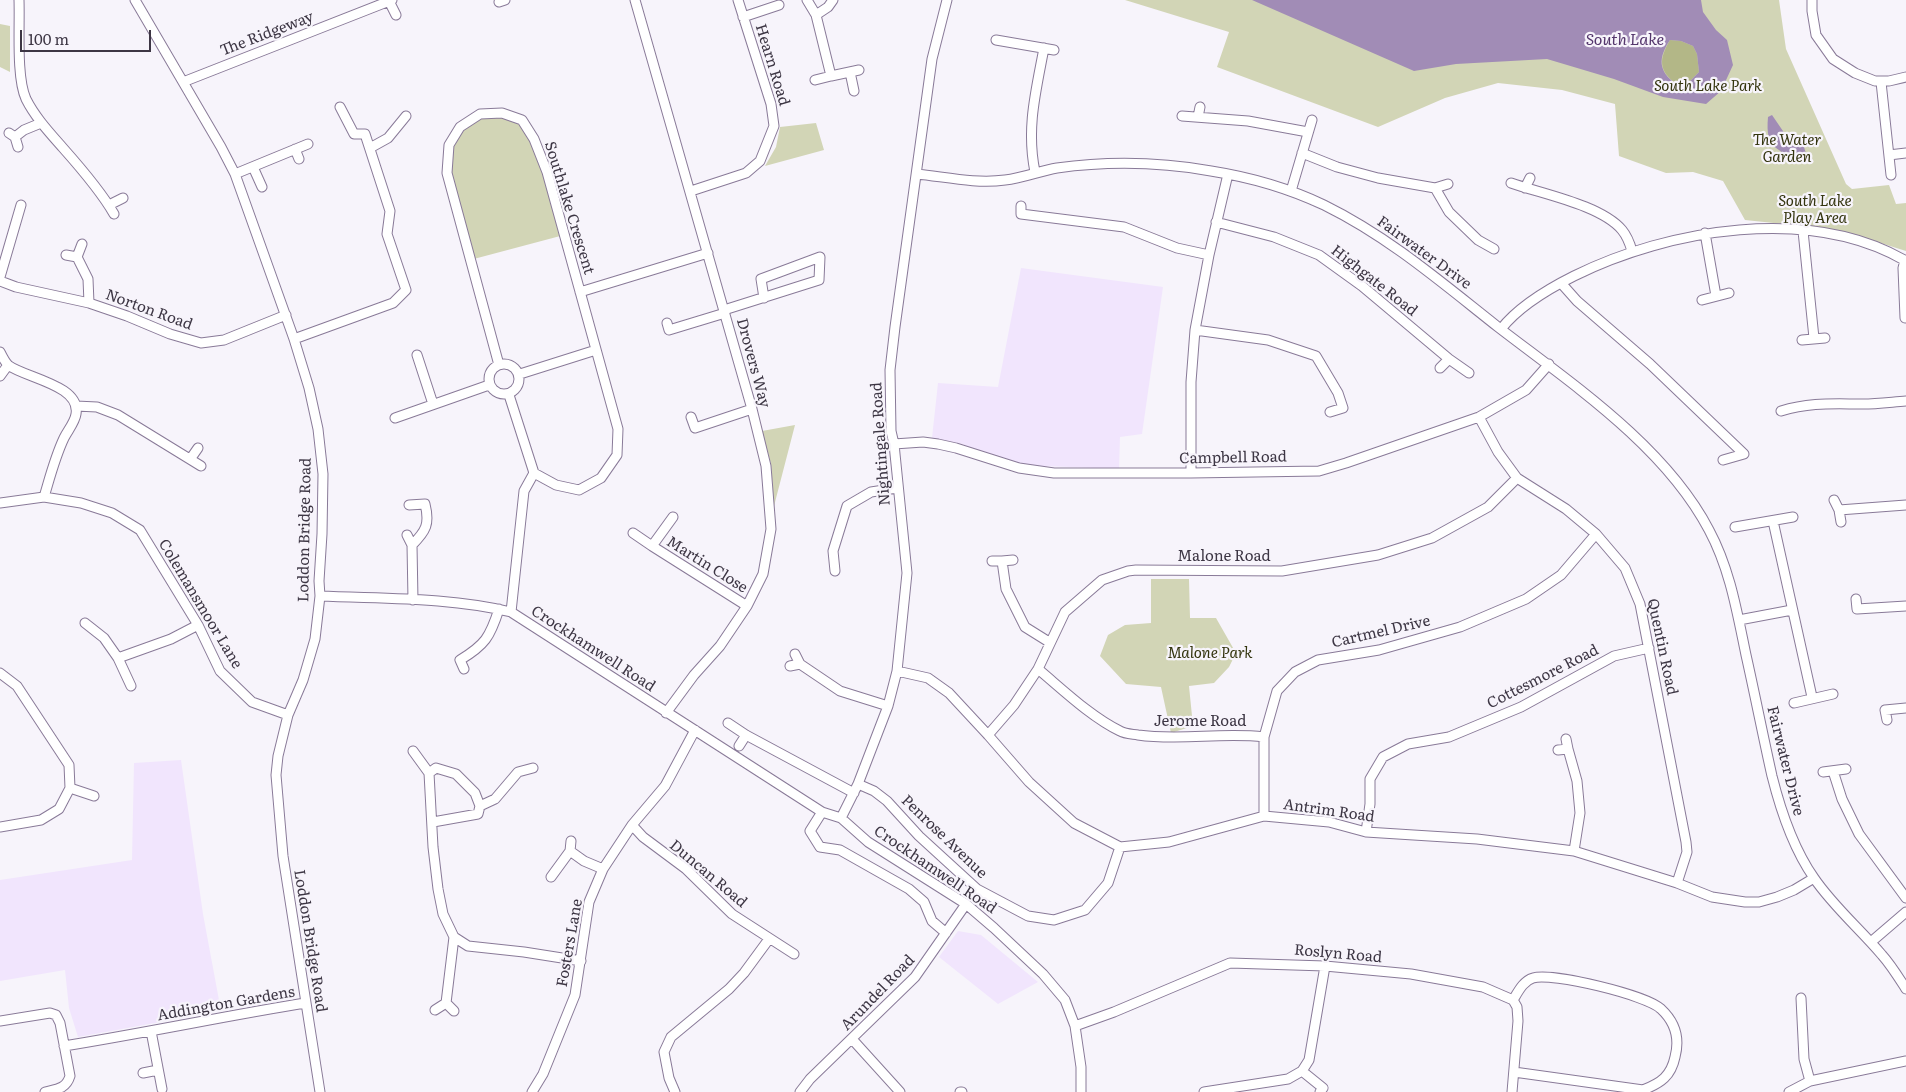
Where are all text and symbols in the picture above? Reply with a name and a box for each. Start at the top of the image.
street label: The Ridgeway [218,8,316,60]
scale bar [22,20,154,52]
street label: Hearn Road [751,22,793,108]
text: 100 m [28,27,69,50]
water label: South Lake [1586,30,1664,50]
park label: South Lake Park [1654,78,1762,96]
park label: The Water Garden [1753,132,1821,167]
street label: Southlake Crescent [540,139,598,277]
park label: South Lake Play Area [1778,193,1852,228]
street label: Fairwater Drive [1373,213,1475,293]
street label: Highgate Road [1327,242,1421,320]
street label: Norton Road [103,286,195,334]
street label: Drovers Way [732,316,774,410]
street label: Nightingale Road [868,381,894,507]
street label: Campbell Road [1179,448,1287,468]
street label: Loddon Bridge Road [295,458,315,602]
street label: Martin Close [663,533,751,597]
street label: Colemansmoor Lane [154,536,246,672]
street label: Malone Road [1177,548,1271,566]
street label: Quentin Road [1643,597,1681,697]
street label: Crockhamwell Road [528,602,658,696]
street label: Cartmel Drive [1330,612,1432,652]
street label: Cottesmore Road [1484,641,1602,713]
park label: Malone Park [1167,645,1253,663]
street label: Fairwater Drive [1763,704,1807,818]
street label: Jerome Road [1154,713,1246,731]
street label: Penrose Avenue [897,792,991,882]
street label: Antrim Road [1282,796,1376,826]
street label: Crockhamwell Road [870,822,1000,918]
street label: Duncan Road [666,836,750,912]
street label: Loddon Bridge Road [290,868,330,1014]
street label: Fosters Lane [553,897,587,989]
street label: Roslyn Road [1293,941,1383,967]
street label: Arundel Road [837,951,919,1035]
street label: Addington Gardens [156,983,296,1025]

